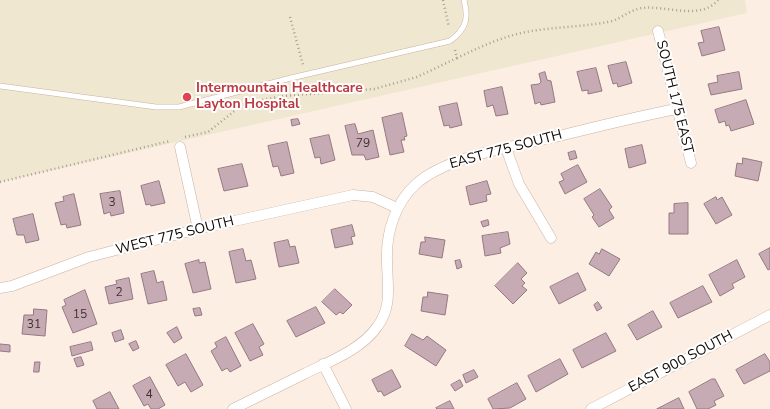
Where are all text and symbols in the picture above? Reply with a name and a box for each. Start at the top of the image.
street label: SOUTH 175 EAST [652,39,696,155]
place label: Intermountain Healthcare Layton Hospital [196,81,363,114]
marker: Intermountain Healthcare Layton Hospital [181,91,193,103]
street label: EAST 775 SOUTH [448,127,564,173]
house number: 79 [356,137,370,151]
house number: 3 [108,196,116,210]
street label: WEST 775 SOUTH [114,213,236,259]
house number: 2 [115,286,123,300]
house number: 15 [73,308,87,322]
house number: 31 [27,318,41,332]
street label: EAST 900 SOUTH [626,327,736,397]
house number: 4 [145,388,153,402]

